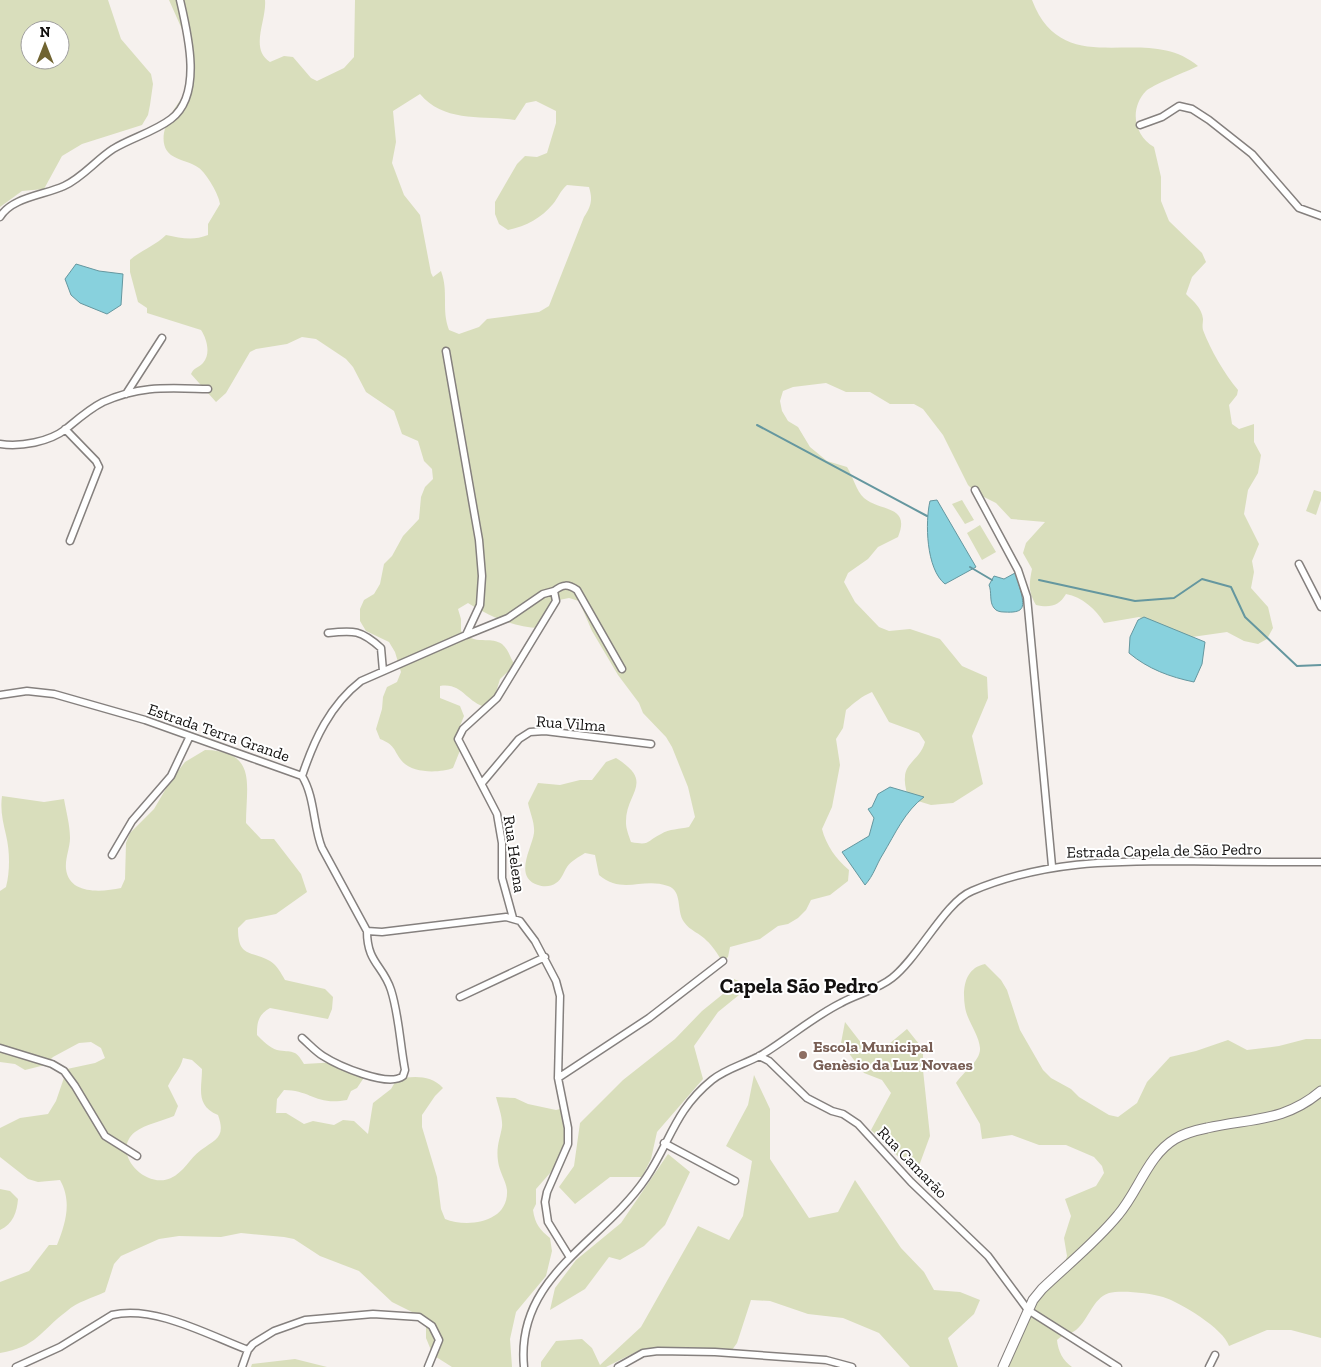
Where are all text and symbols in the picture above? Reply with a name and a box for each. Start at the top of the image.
north arrow [20,20,70,70]
text: N [40,24,51,41]
street label: Estrada Terra Grande [145,699,292,766]
street label: Rua Vilma [535,712,607,735]
street label: Rua Helena [500,814,529,894]
street label: Estrada Capela de São Pedro [1066,839,1262,862]
district label: Capela São Pedro [720,973,878,998]
place label: Escola Municipal Genèsio da Luz Novaes [813,1037,973,1074]
marker: Escola Municipal Genèsio da Luz Novaes [797,1049,809,1061]
street label: Rua Camarão [874,1122,952,1202]

